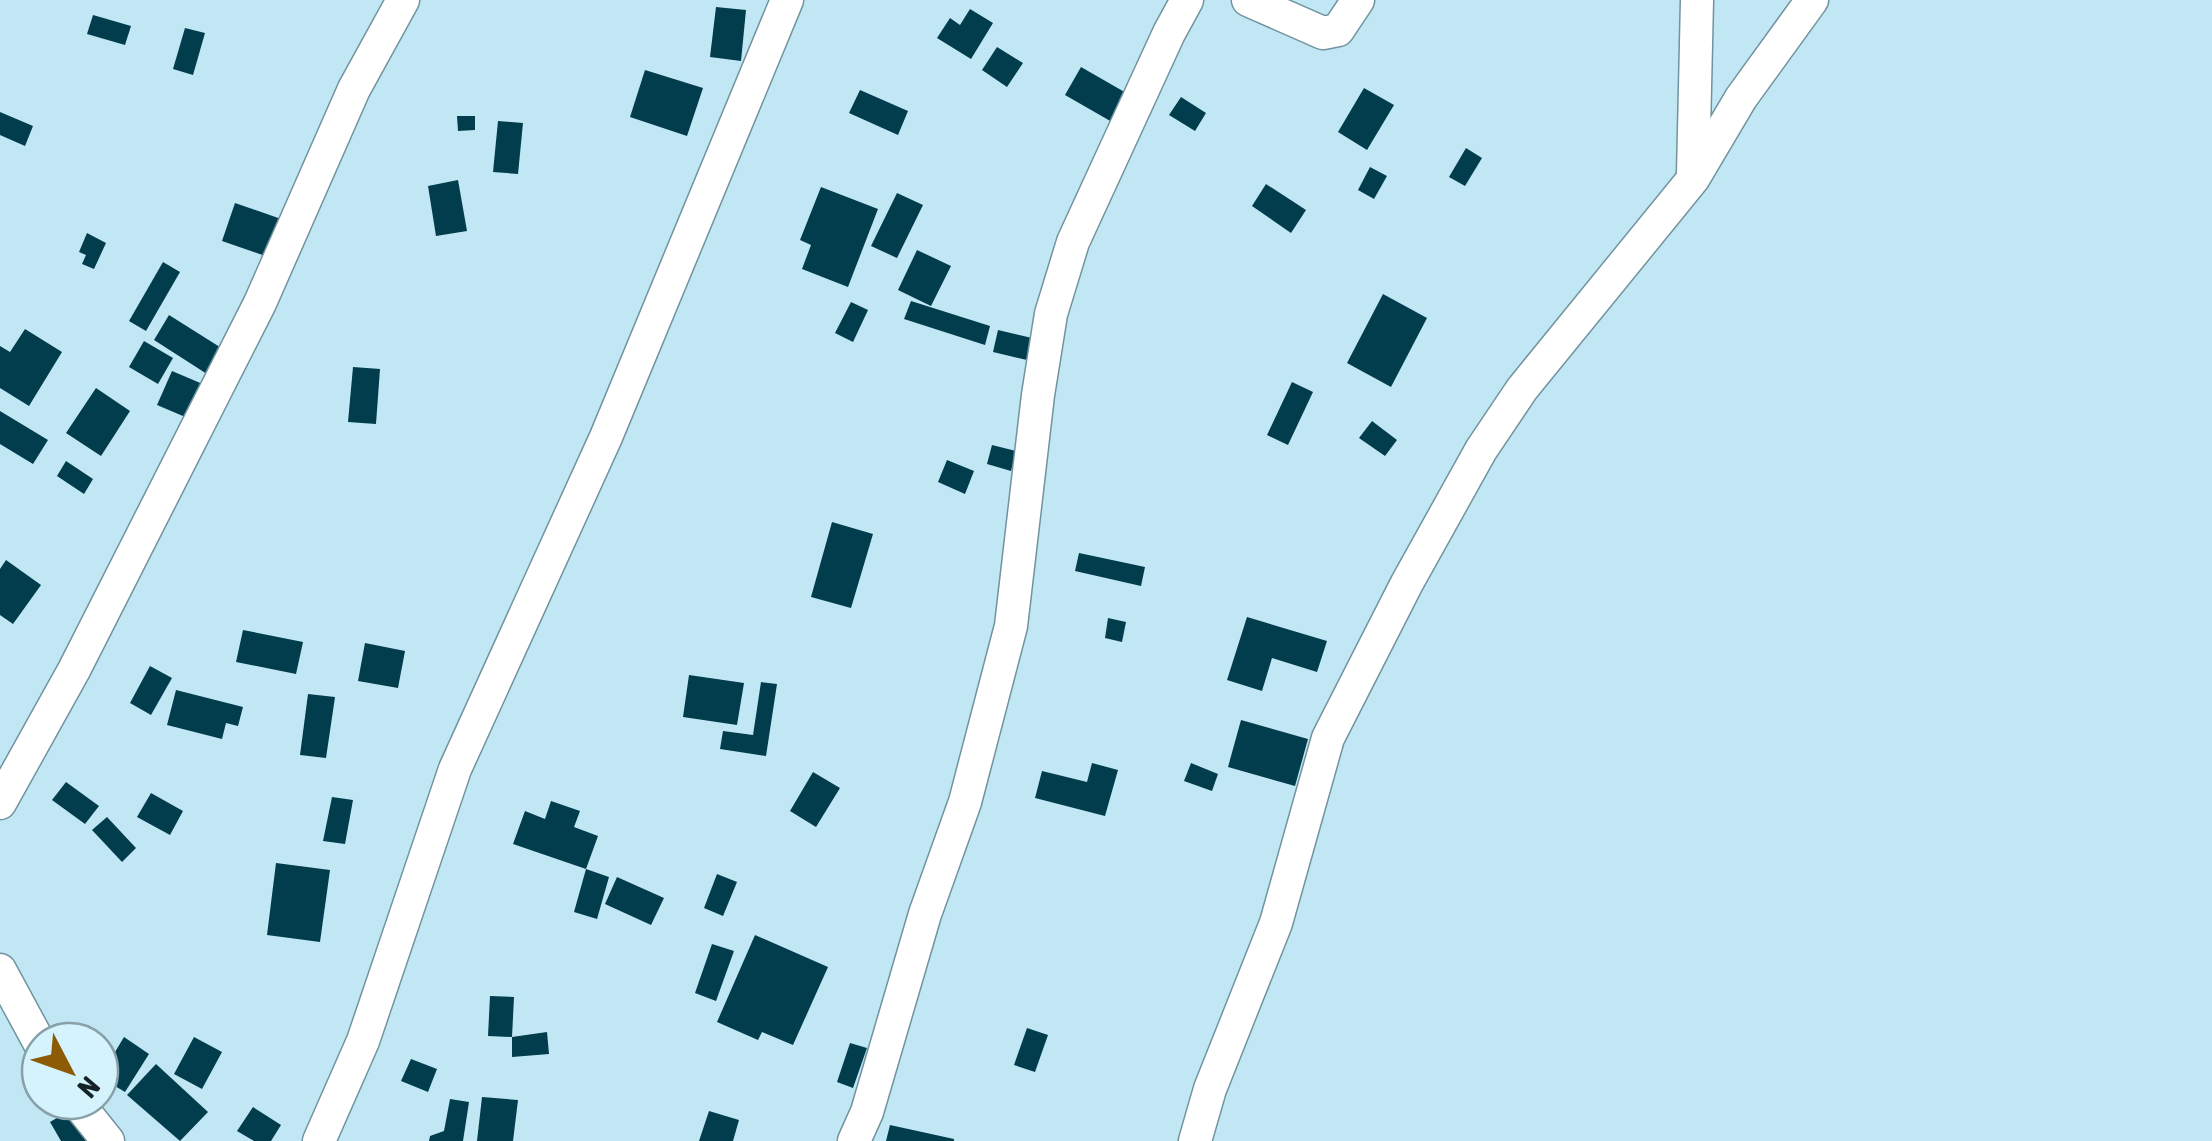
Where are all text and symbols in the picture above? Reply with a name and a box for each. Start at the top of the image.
north arrow [20,1021,120,1121]
text: N [71,1071,106,1104]

